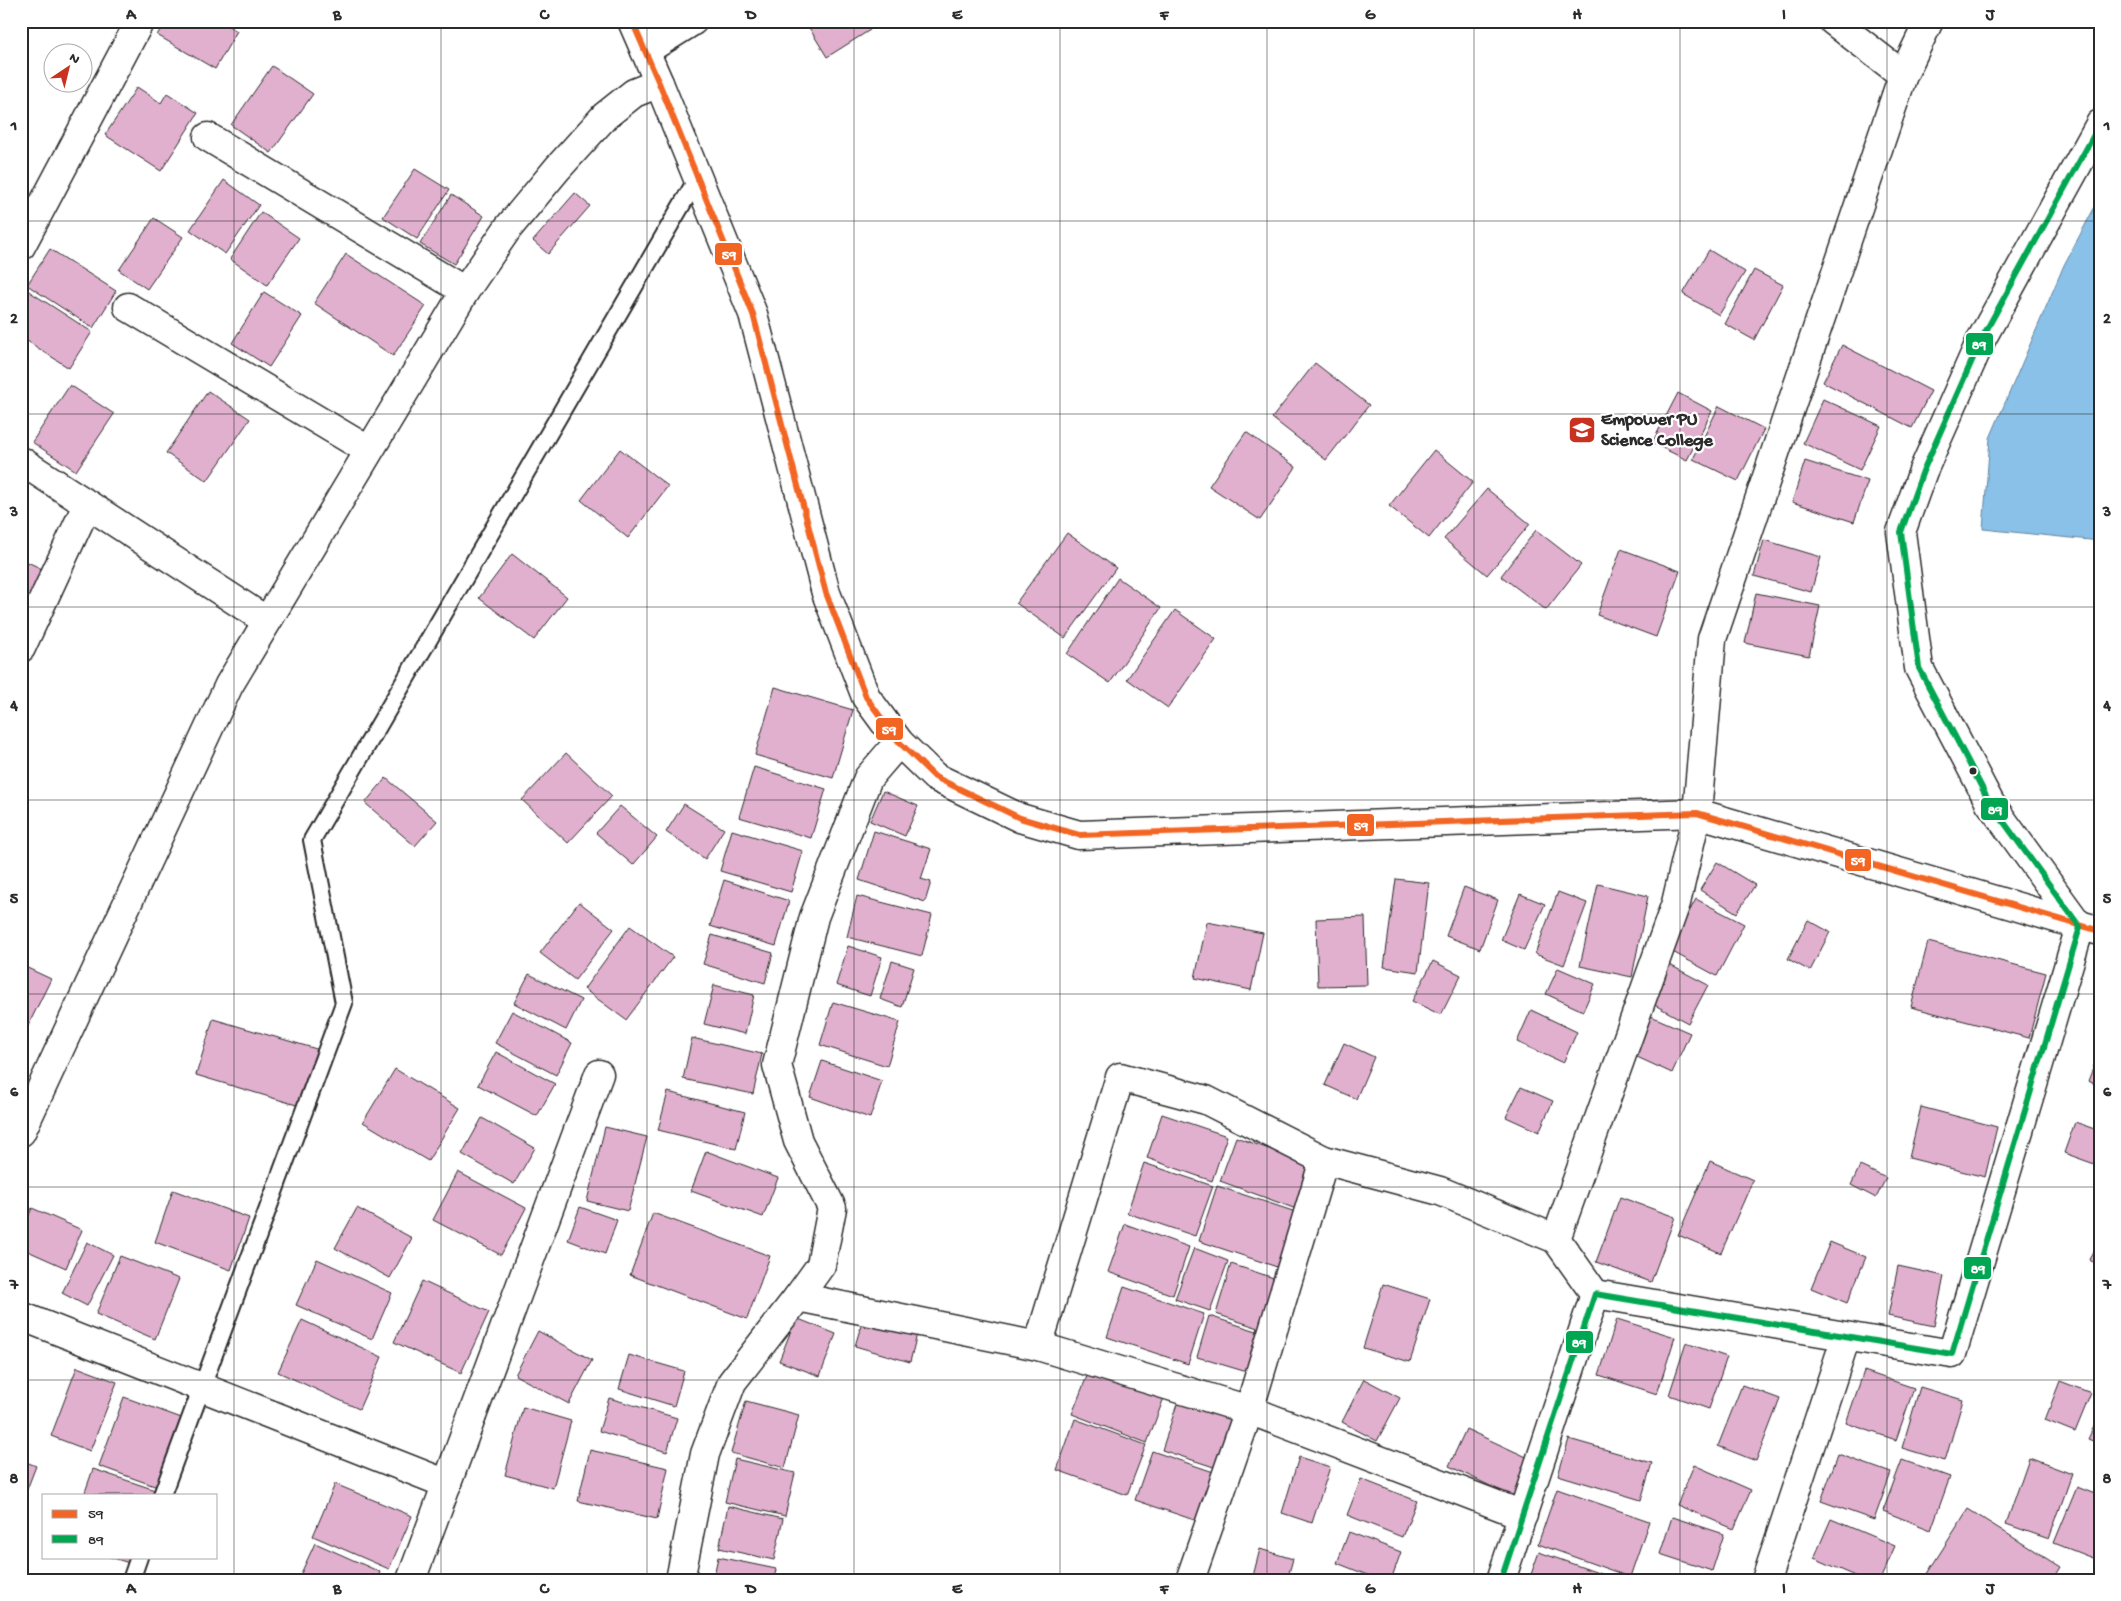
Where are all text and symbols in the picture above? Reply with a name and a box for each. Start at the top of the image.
text: A [125,7,137,26]
text: B [332,7,342,26]
text: C [539,7,550,26]
text: D [744,7,757,26]
text: E [952,7,963,26]
text: F [1159,7,1170,26]
text: G [1365,7,1376,26]
text: H [1572,7,1582,26]
text: I [1782,7,1786,26]
text: J [1985,7,1996,26]
north arrow [42,42,92,92]
text: N [65,50,83,69]
text: 1 [10,118,17,137]
text: 1 [2103,118,2110,137]
line badge: 59 [714,242,743,266]
text: 59 [722,248,736,265]
text: 2 [10,311,18,330]
text: 2 [2103,311,2111,330]
line badge: 89 [1965,332,1994,356]
text: 89 [1972,338,1986,355]
place label: Empower PU Science College [1601,410,1713,452]
school or university icon: Empower PU Science College [1567,415,1597,445]
text: 3 [9,504,18,523]
text: 3 [2102,504,2111,523]
text: 4 [9,698,18,717]
text: 4 [2102,698,2111,717]
line badge: 59 [875,717,904,741]
text: 59 [882,723,896,740]
unlabelled marker [1968,766,1978,776]
line badge: 89 [1980,797,2009,821]
text: 89 [1988,803,2002,820]
line badge: 59 [1346,813,1375,837]
text: 59 [1354,819,1368,836]
line badge: 59 [1844,848,1872,872]
text: 59 [1851,854,1865,871]
text: 5 [10,891,19,910]
text: 5 [2103,891,2112,910]
text: 6 [10,1084,19,1103]
text: 6 [2103,1084,2112,1103]
line badge: 89 [1963,1256,1992,1280]
text: 89 [1971,1262,1985,1279]
text: 7 [9,1277,19,1296]
text: 7 [2102,1277,2112,1296]
line badge: 89 [1565,1330,1594,1354]
text: 89 [1572,1336,1586,1353]
text: 8 [10,1471,19,1490]
text: 8 [2103,1471,2112,1490]
legend [42,1494,218,1558]
text: 59 [88,1506,104,1524]
text: 89 [88,1532,104,1550]
text: A [125,1581,137,1600]
text: B [332,1581,342,1600]
text: C [539,1581,550,1600]
text: D [744,1581,757,1600]
text: E [952,1581,963,1600]
text: F [1159,1581,1170,1600]
text: G [1365,1581,1376,1600]
text: H [1572,1581,1582,1600]
text: I [1782,1581,1786,1600]
text: J [1985,1581,1996,1600]

